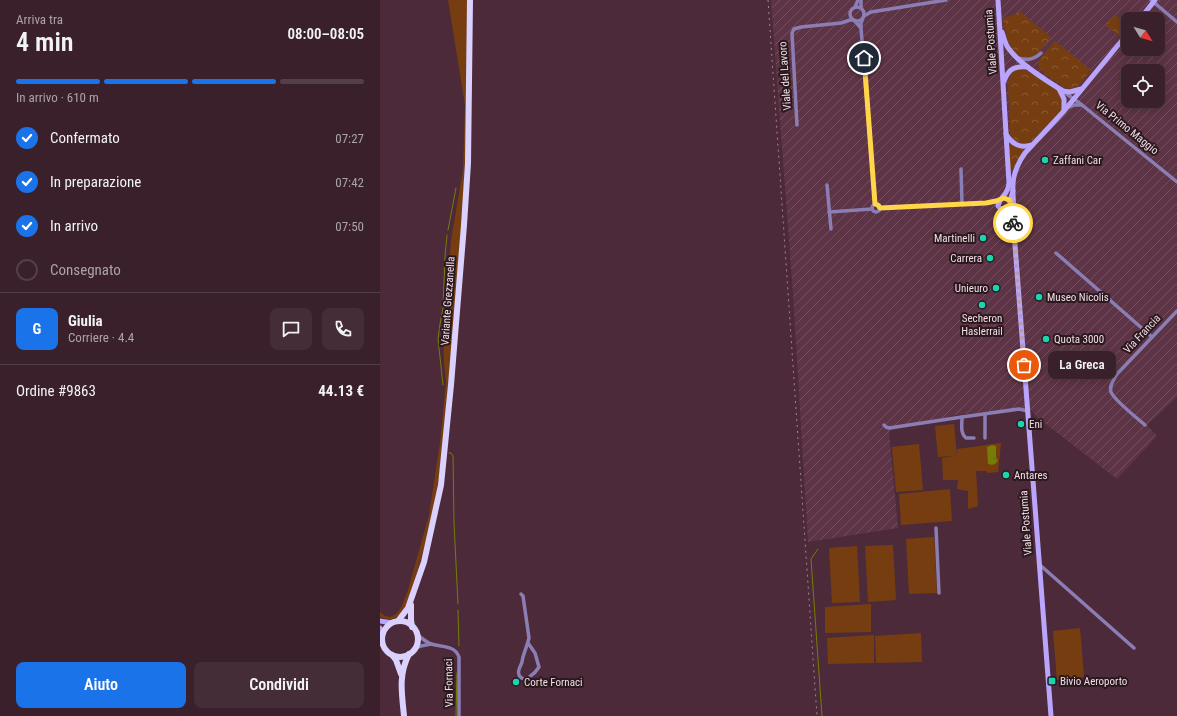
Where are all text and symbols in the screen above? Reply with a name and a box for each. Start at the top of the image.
street label: Viale Postumia [982,9,1000,75]
text: Arriva tra [16,12,63,27]
north arrow [1121,12,1165,56]
map controls [1121,12,1165,108]
text: 08:00–08:05 [287,25,364,43]
text: 4 min [16,27,74,57]
street label: Viale del Lavoro [776,41,794,111]
pin [847,41,881,75]
icon: home [853,47,875,69]
button: locate [1121,64,1165,108]
text: In arrivo · 610 m [16,90,99,105]
street label: Via Primo Maggio [1093,99,1161,158]
icon: check [16,127,38,149]
text: Confermato [50,129,120,147]
text: 07:27 [335,131,364,146]
place label: Zaffani Car [1053,154,1102,167]
marker: Zaffani Car [1040,155,1050,165]
icon: check [16,171,38,193]
text: In preparazione [50,173,141,191]
text: 07:42 [335,175,364,190]
courier [993,203,1033,243]
icon: bike [1002,212,1024,234]
icon: check [16,215,38,237]
text: In arrivo [50,217,98,235]
text: 07:50 [335,219,364,234]
place label: Martinelli [934,232,975,245]
marker: Martinelli [978,233,988,243]
place label: Carrera [950,252,982,265]
marker: Carrera [985,253,995,263]
street label: Variante Grezzanella [438,256,458,346]
text: Consegnato [50,261,121,279]
place label: Unieuro [955,282,988,295]
marker: Unieuro [991,283,1001,293]
place label: Museo Nicolis [1047,291,1109,304]
marker: Museo Nicolis [1034,292,1044,302]
marker: Secheron Haslerrail [977,300,987,310]
button: chat [270,308,312,350]
button: phone [322,308,364,350]
text: Giulia [68,312,103,330]
place label: Secheron Haslerrail [961,312,1003,338]
street label: Via Francia [1121,312,1163,356]
text: G [33,320,41,338]
text: Corriere · 4.4 [68,330,134,345]
place label: Quota 3000 [1054,333,1104,346]
marker: Quota 3000 [1041,334,1051,344]
pin [1007,348,1041,382]
callout: La Greca [1048,351,1116,379]
icon: bag [1013,354,1035,376]
text: La Greca [1059,357,1105,372]
text: Ordine #9863 [16,382,96,400]
text: 44.13 € [318,382,364,400]
place label: Eni [1029,418,1042,431]
marker: Eni [1016,419,1026,429]
place label: Antares [1014,469,1048,482]
marker: Antares [1001,470,1011,480]
street label: Viale Postumia [1017,490,1035,556]
street label: Via Fornaci [442,659,456,707]
button: Aiuto [16,662,186,708]
button: Condividi [194,662,364,708]
place label: Bivio Aeroporto [1060,675,1128,688]
place label: Corte Fornaci [524,676,583,689]
marker: Bivio Aeroporto [1047,676,1057,686]
marker: Corte Fornaci [511,677,521,687]

